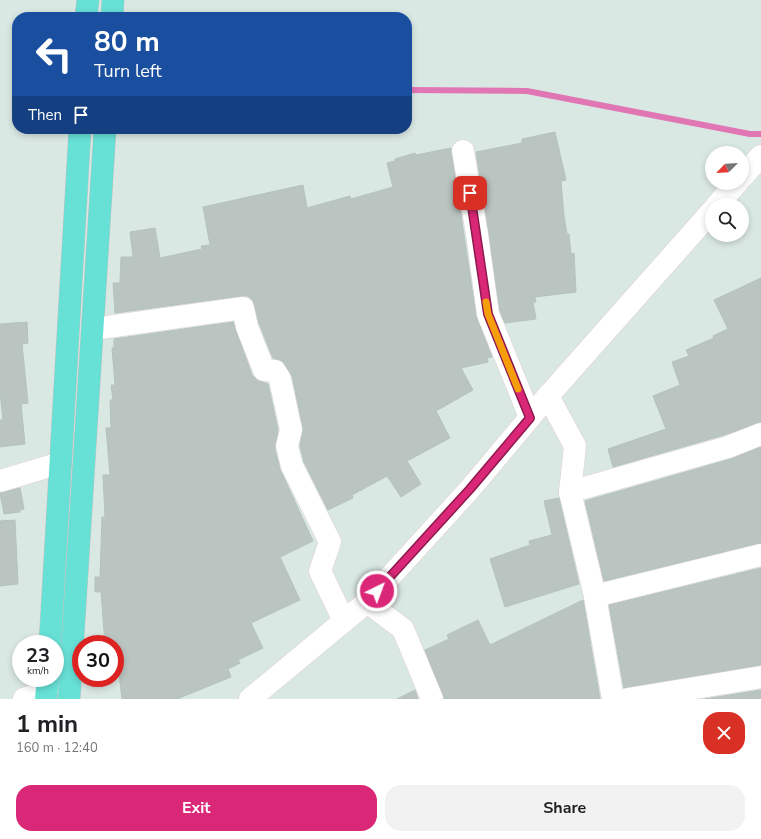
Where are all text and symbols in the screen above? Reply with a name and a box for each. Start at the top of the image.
text: 80 m [94,23,160,61]
icon: left [28,28,80,80]
text: Turn left [94,59,162,83]
icon: arrive [70,104,92,126]
text: Then [28,105,62,125]
north arrow [705,146,749,190]
map controls [705,146,749,242]
pin [453,176,487,210]
icon: arrive [459,182,481,204]
button: search [705,198,749,242]
position arrow [356,570,398,612]
speed limit sign: 30 [72,635,124,687]
text: 23 [26,642,50,669]
text: km/h [27,664,49,678]
text: 1 min [16,708,78,740]
button: close [703,712,745,754]
text: 160 m · 12:40 [16,739,98,757]
button: Exit [16,785,377,831]
button: Share [385,785,745,831]

